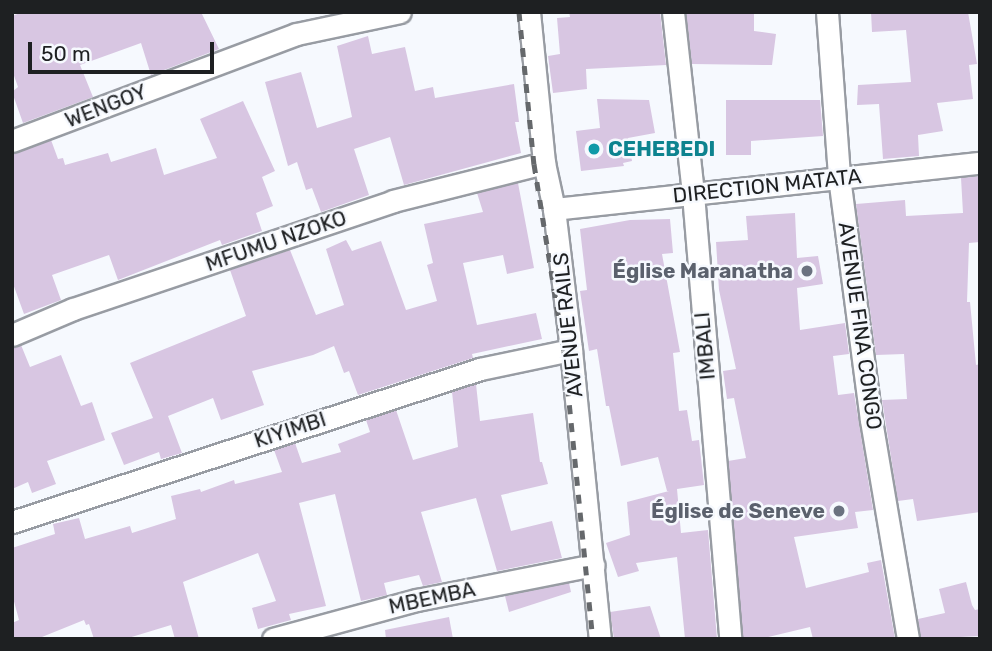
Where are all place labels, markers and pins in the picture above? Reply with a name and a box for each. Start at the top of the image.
place label: CEHEBEDI [608,136,715,162]
marker: CEHEBEDI [586,141,602,157]
place label: Église Maranatha [613,258,793,284]
marker: Église Maranatha [799,263,815,279]
place label: Église de Seneve [651,498,825,524]
marker: Église de Seneve [831,503,847,519]

